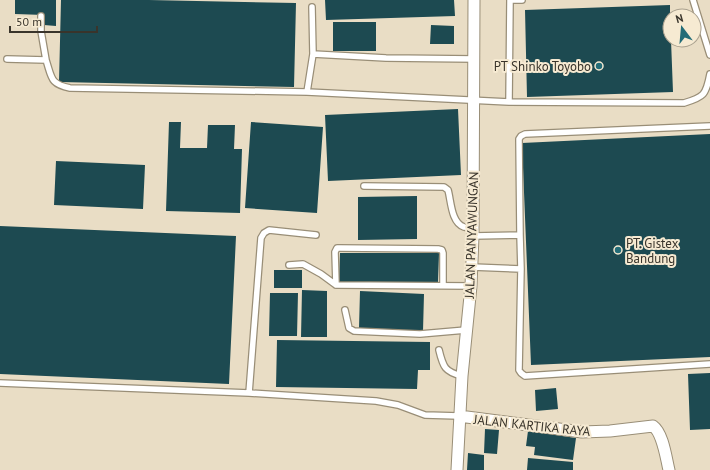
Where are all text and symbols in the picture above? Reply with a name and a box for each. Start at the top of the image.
scale bar [10,8,97,34]
north arrow [662,8,702,48]
text: N [674,11,685,26]
text: 50 m [16,14,42,29]
place label: PT Shinko Toyobo [494,58,591,75]
marker: PT Shinko Toyobo [594,61,604,71]
street label: JALAN PANYAWUNGAN [461,171,482,300]
place label: PT. Gistex Bandung [626,235,679,267]
marker: PT. Gistex Bandung [613,245,623,255]
street label: JALAN KARTIKA RAYA [472,411,592,440]

